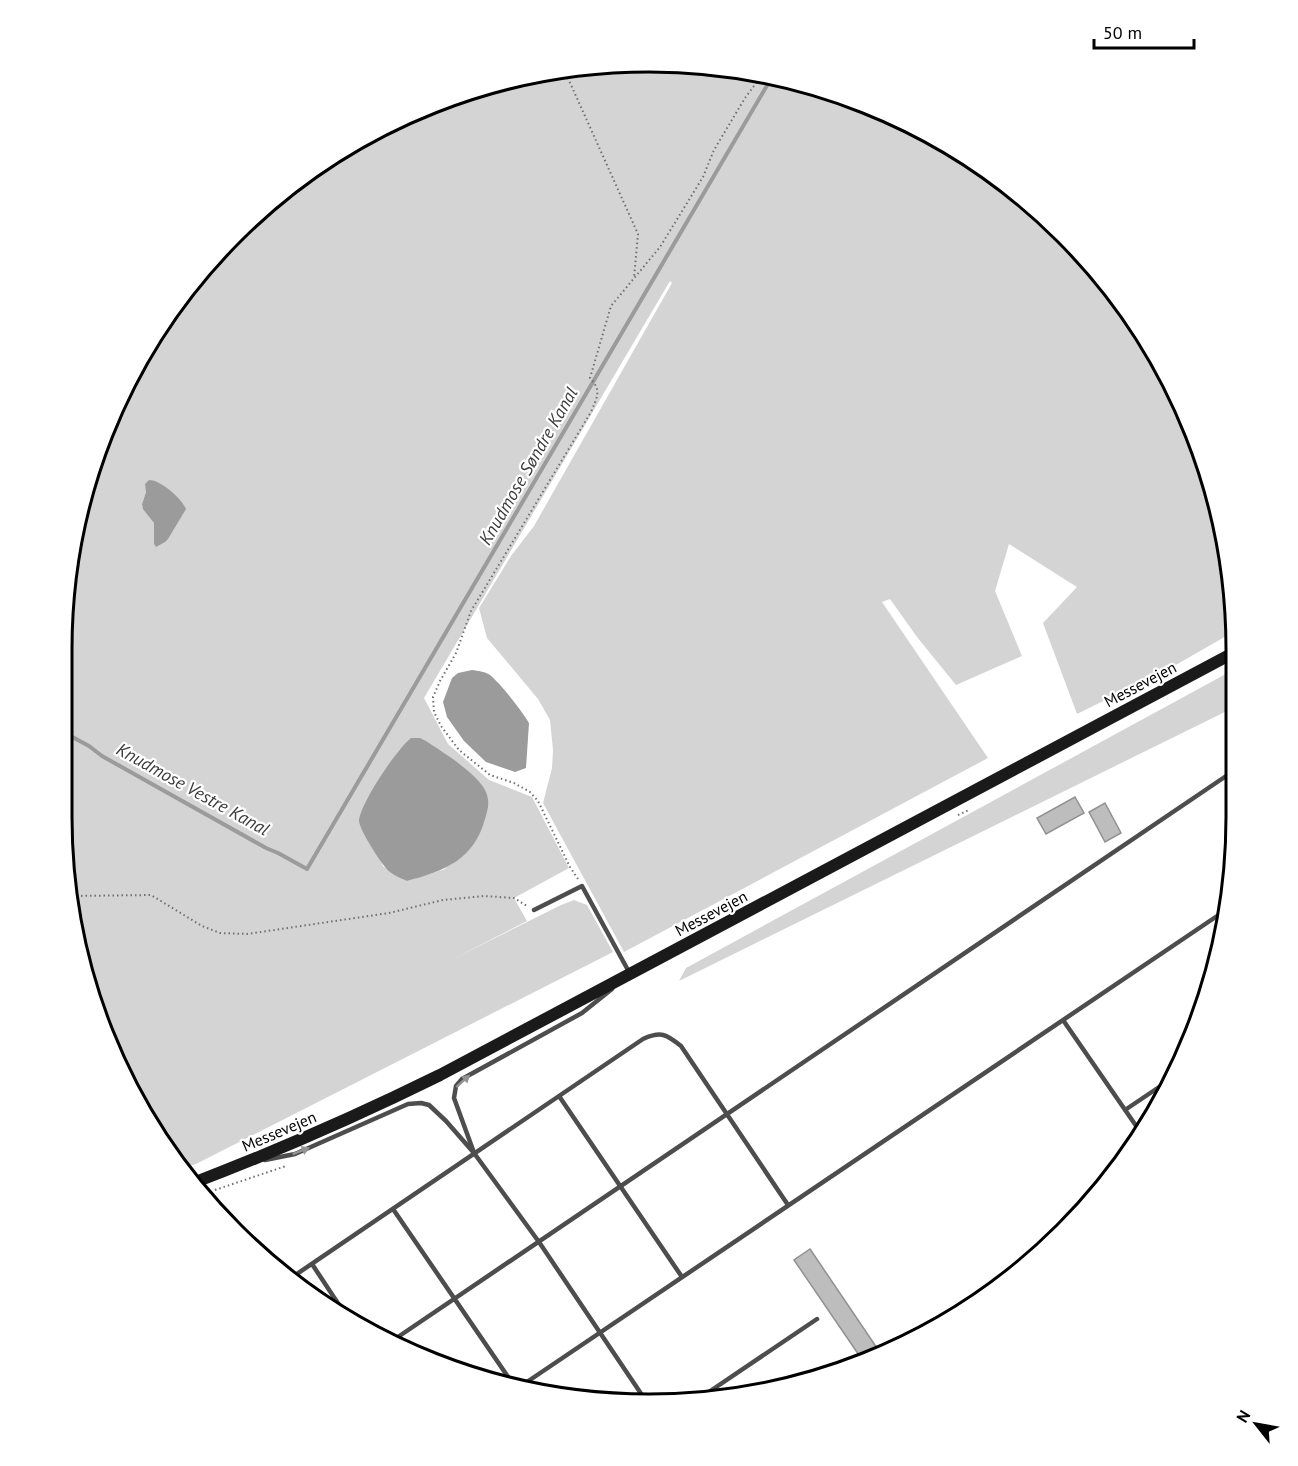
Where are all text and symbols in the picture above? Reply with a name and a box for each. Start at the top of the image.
scale bar [1094,12,1194,50]
text: 50 m [1103,21,1142,44]
water label: Knudmose Søndre Kanal [474,383,583,549]
street label: Messevejen [1100,657,1180,711]
water label: Knudmose Vestre Kanal [113,737,274,841]
street label: Messevejen [671,886,751,940]
one-way arrow [455,1074,470,1088]
street label: Messevejen [239,1106,319,1156]
one-way arrow [292,1146,310,1156]
north arrow [1226,1394,1286,1454]
text: N [1232,1407,1254,1426]

